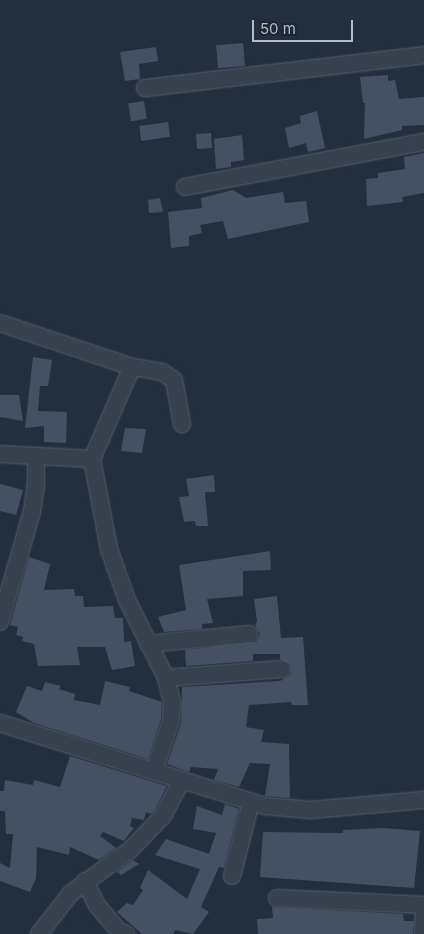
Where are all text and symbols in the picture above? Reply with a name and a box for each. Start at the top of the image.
scale bar [254,10,355,42]
text: 50 m [260,19,296,38]

